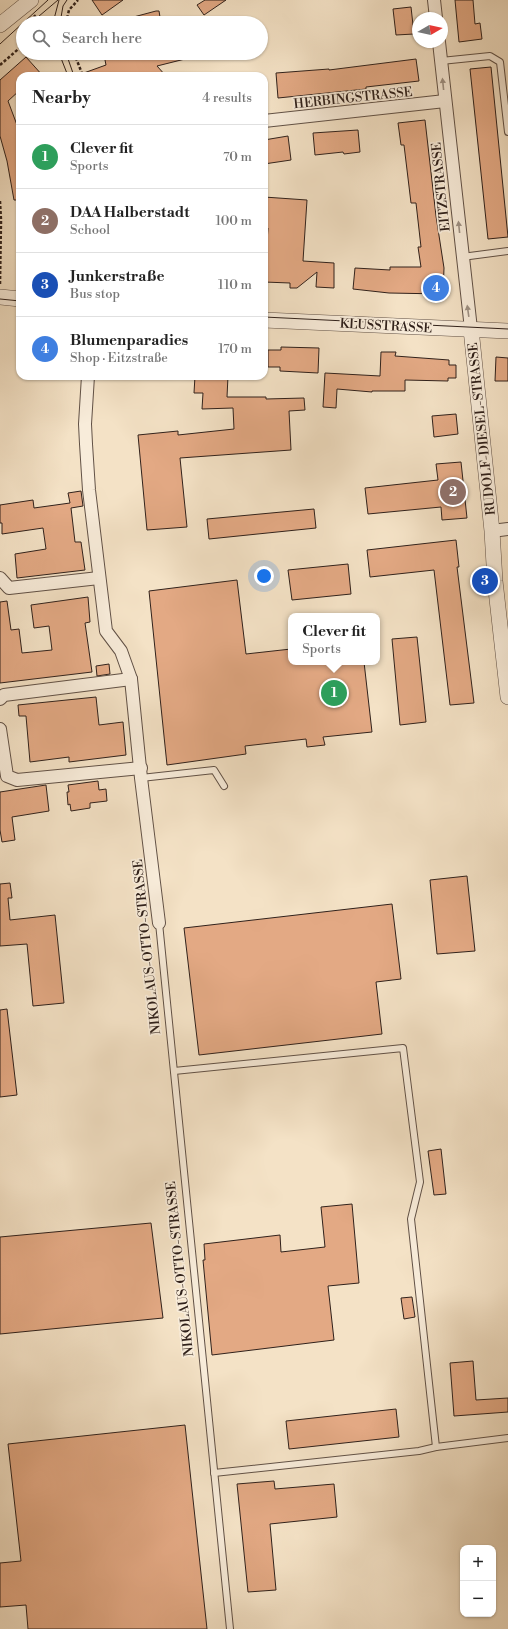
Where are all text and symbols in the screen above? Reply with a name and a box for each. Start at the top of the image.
north arrow [412,12,448,48]
search box [16,16,268,60]
icon: search [30,27,52,49]
text: Search here [62,29,142,48]
one-way arrow [440,78,446,90]
street label: HERBINGSTRASSE [293,84,413,112]
text: Nearby [32,87,91,109]
text: 4 results [202,90,252,106]
text: Clever fit [70,139,133,158]
street label: EITZSTRASSE [428,141,454,232]
text: 1 [42,149,48,165]
text: 70 m [223,149,252,165]
text: Sports [70,158,109,174]
text: DAA Halberstadt [70,203,190,222]
text: 2 [41,213,49,229]
text: 100 m [216,213,252,229]
one-way arrow [456,221,462,233]
text: School [70,222,110,238]
text: Junkerstraße [70,267,164,286]
pin: 4 [423,273,449,303]
text: 3 [41,277,49,293]
text: 110 m [218,277,252,293]
text: Bus stop [70,286,120,302]
one-way arrow [465,305,472,317]
street label: KLUSSTRASSE [339,316,433,336]
text: Blumenparadies [70,331,188,350]
text: 4 [41,341,49,357]
text: 170 m [218,341,252,357]
street label: RUDOLF-DIESEL-STRASSE [465,342,499,516]
text: Shop · Eitzstraße [70,350,168,366]
pin: 2 [440,477,466,507]
your location [254,566,274,586]
pin: 3 [472,566,498,596]
popup [288,613,380,665]
text: Clever fit [302,622,366,641]
text: Sports [302,641,341,657]
pin: 1 [321,678,347,708]
street label: NIKOLAUS-OTTO-STRASSE [130,858,164,1035]
street label: NIKOLAUS-OTTO-STRASSE [163,1180,197,1357]
map controls [460,1545,496,1617]
button: + [460,1545,496,1581]
button: − [460,1581,496,1617]

